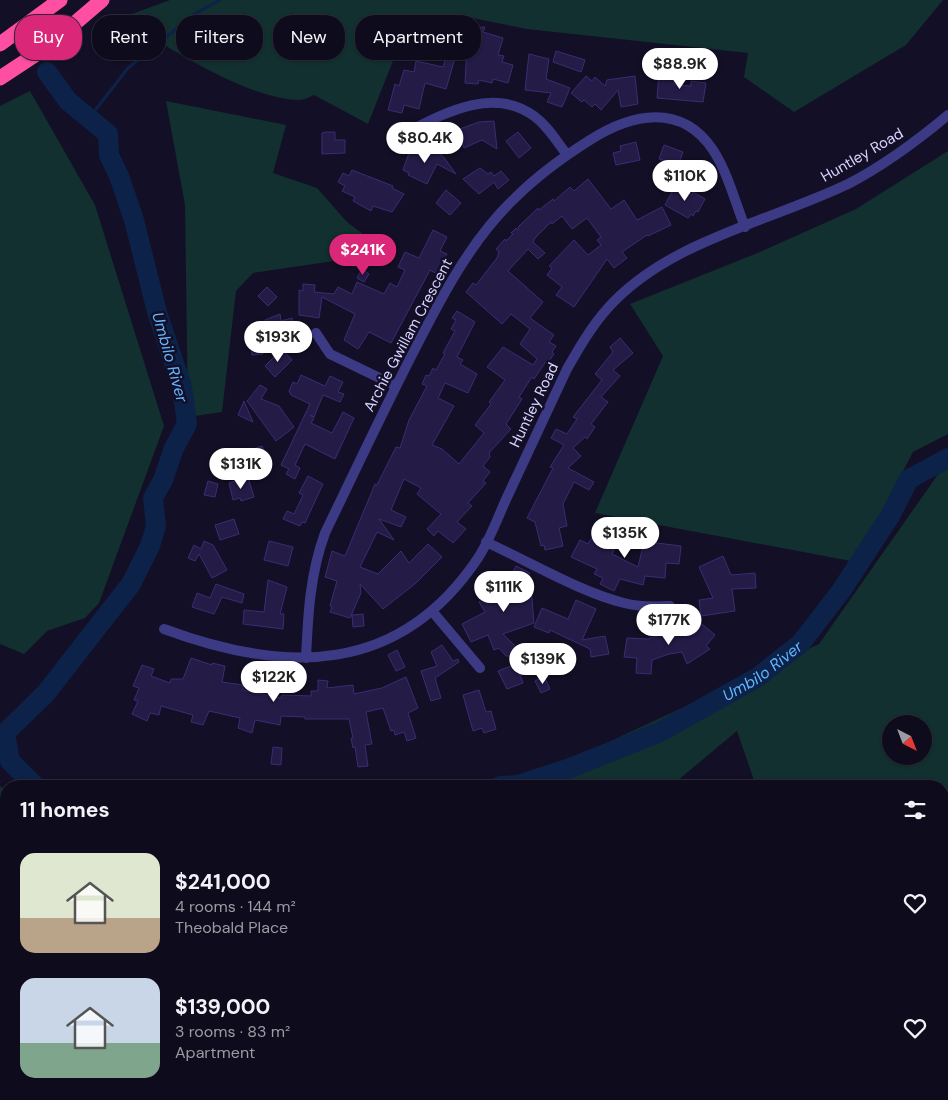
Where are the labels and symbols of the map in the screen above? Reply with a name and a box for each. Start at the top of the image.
pin: $88.9K [639,48,721,90]
pin: $80.4K [384,121,466,164]
street label: Huntley Road [817,123,907,187]
pin: $110K [650,160,720,202]
pin: $241K [328,234,398,276]
street label: Archie Gwillam Crescent [359,255,457,415]
water label: Umbilo River [147,309,193,406]
pin: $193K [243,320,313,363]
street label: Huntley Road [505,359,563,451]
pin: $131K [206,448,276,490]
pin: $135K [590,516,660,559]
pin: $111K [469,570,539,613]
pin: $177K [634,604,704,646]
water label: Umbilo River [718,635,807,705]
pin: $139K [508,642,578,685]
pin: $122K [239,660,309,703]
north arrow [882,715,932,765]

